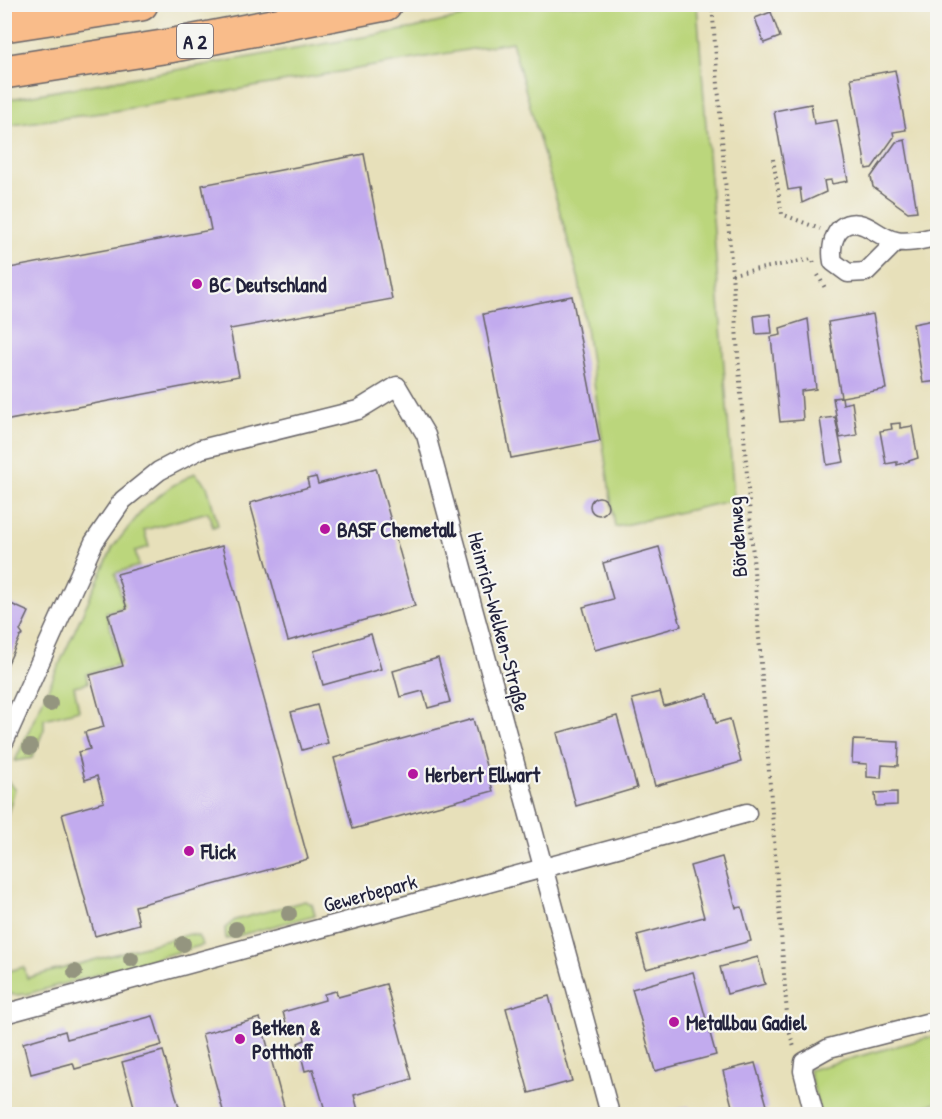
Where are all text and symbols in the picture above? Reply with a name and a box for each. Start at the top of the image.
road number: A 2 [177,24,213,58]
place label: BC Deutschland [209,270,327,299]
marker: BC Deutschland [190,277,204,291]
street label: Bördenweg [720,496,754,578]
place label: BASF Chemetall [337,515,457,544]
marker: BASF Chemetall [318,522,332,536]
street label: Heinrich-Welken-Straße [461,529,537,715]
place label: Herbert Ellwart [425,760,541,789]
marker: Herbert Ellwart [406,767,420,781]
place label: Flick [200,837,236,866]
marker: Flick [182,844,196,858]
street label: Gewerbepark [320,867,420,919]
place label: Metallbau Gadiel [686,1008,807,1037]
place label: Betken & Potthoff [252,1013,321,1066]
marker: Metallbau Gadiel [667,1015,681,1029]
marker: Betken & Potthoff [233,1032,247,1046]

